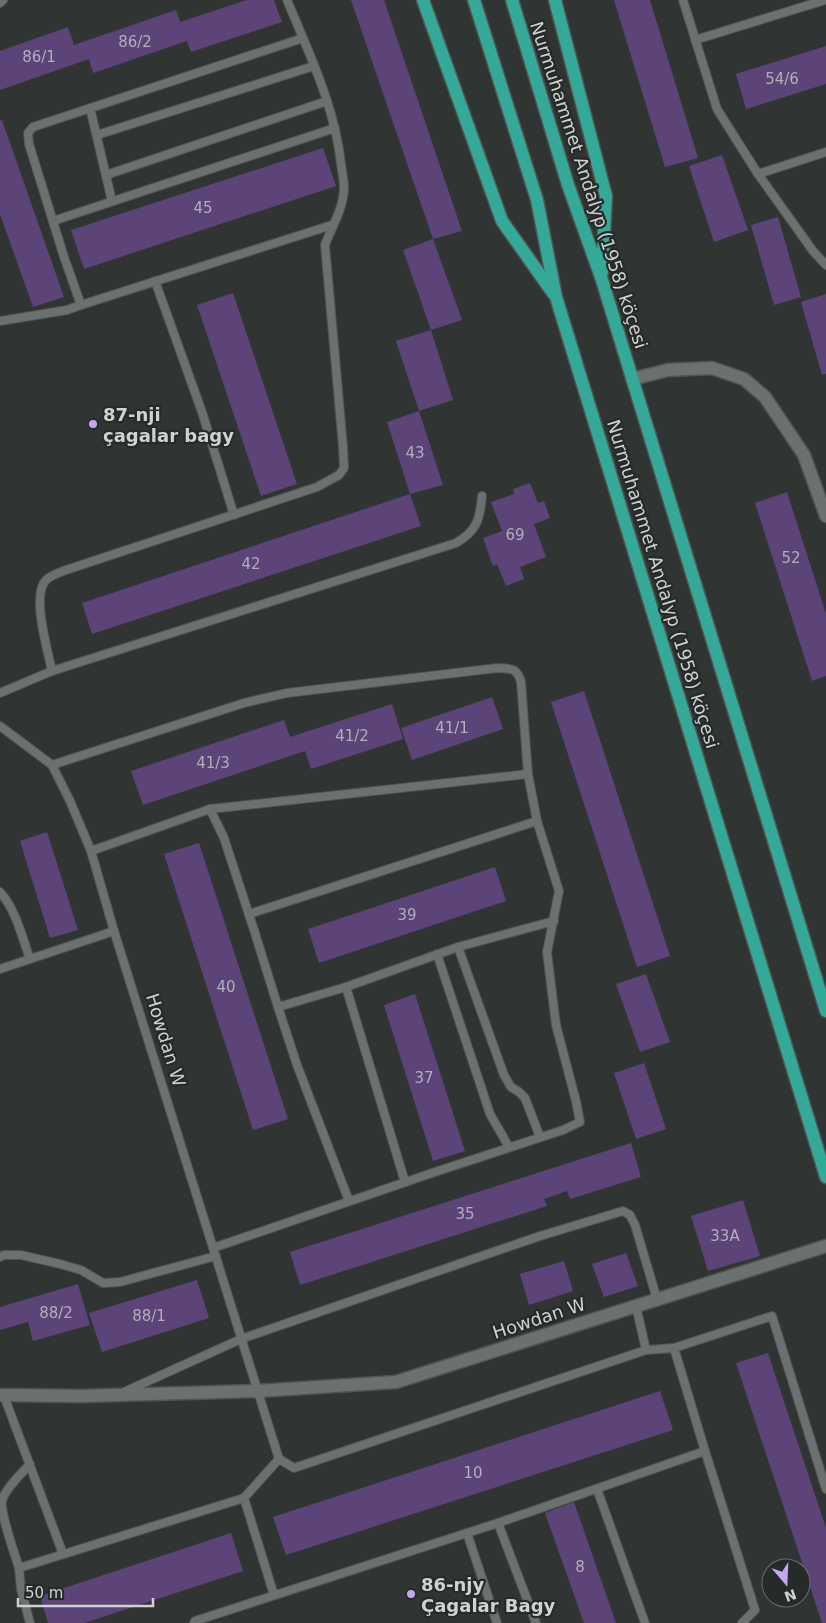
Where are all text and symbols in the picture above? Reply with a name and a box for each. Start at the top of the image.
street label: Nurmuhammet Andalyp (1958) köçesi [526,19,652,351]
house number: 86/2 [118,33,152,51]
house number: 86/1 [22,48,56,66]
house number: 54/6 [765,70,799,88]
house number: 45 [193,199,213,217]
place label: 87-nji çagalar bagy [103,404,234,446]
street label: Nurmuhammet Andalyp (1958) köçesi [603,417,723,751]
marker: 87-nji çagalar bagy [87,418,99,430]
house number: 43 [405,444,425,462]
house number: 69 [505,526,525,544]
house number: 52 [781,549,801,567]
house number: 42 [241,555,261,573]
house number: 41/1 [435,719,469,737]
house number: 41/2 [335,727,369,745]
house number: 41/3 [196,754,230,772]
house number: 39 [397,906,417,924]
house number: 40 [216,978,236,996]
street label: Howdan W [142,991,190,1089]
house number: 37 [414,1069,434,1087]
house number: 35 [455,1205,475,1223]
house number: 33A [710,1227,740,1245]
street label: Howdan W [490,1293,588,1343]
house number: 88/2 [39,1304,73,1322]
house number: 88/1 [132,1307,166,1325]
house number: 10 [463,1464,483,1482]
house number: 8 [575,1558,585,1576]
north arrow [761,1558,811,1608]
place label: 86-njy Çagalar Bagy [421,1574,556,1616]
scale bar [18,1576,152,1608]
text: 50 m [25,1584,63,1602]
text: N [782,1586,798,1605]
marker: 86-njy Çagalar Bagy [405,1588,417,1600]

